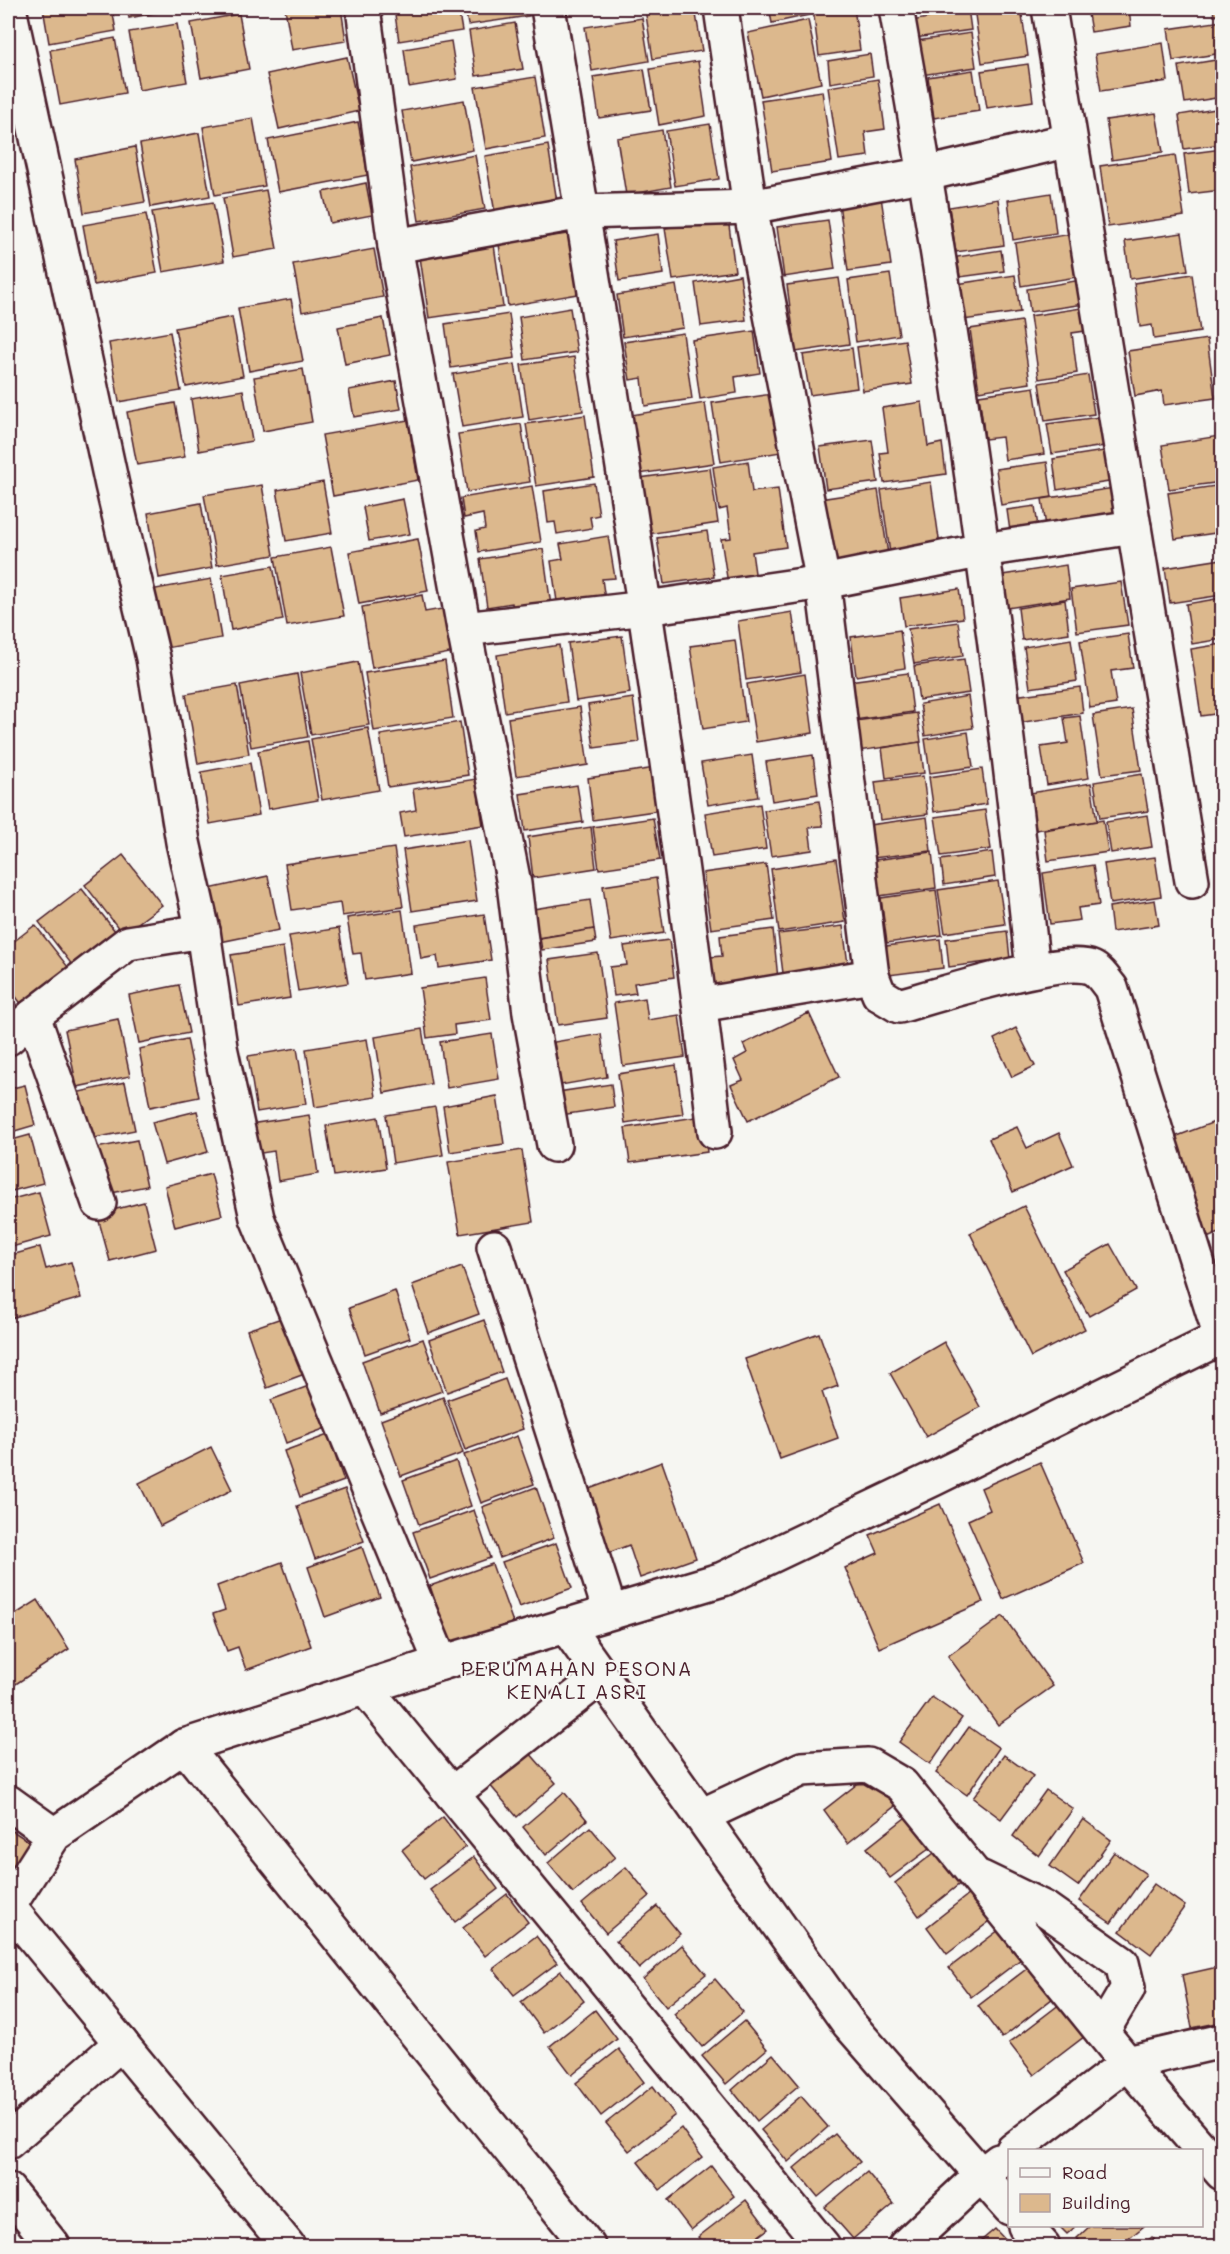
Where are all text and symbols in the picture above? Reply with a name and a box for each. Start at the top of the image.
district label: PERUMAHAN PESONA KENALI ASRI [461,1655,693,1704]
legend [1008,2149,1203,2227]
text: Road [1062,2160,1107,2184]
text: Building [1062,2190,1130,2214]

